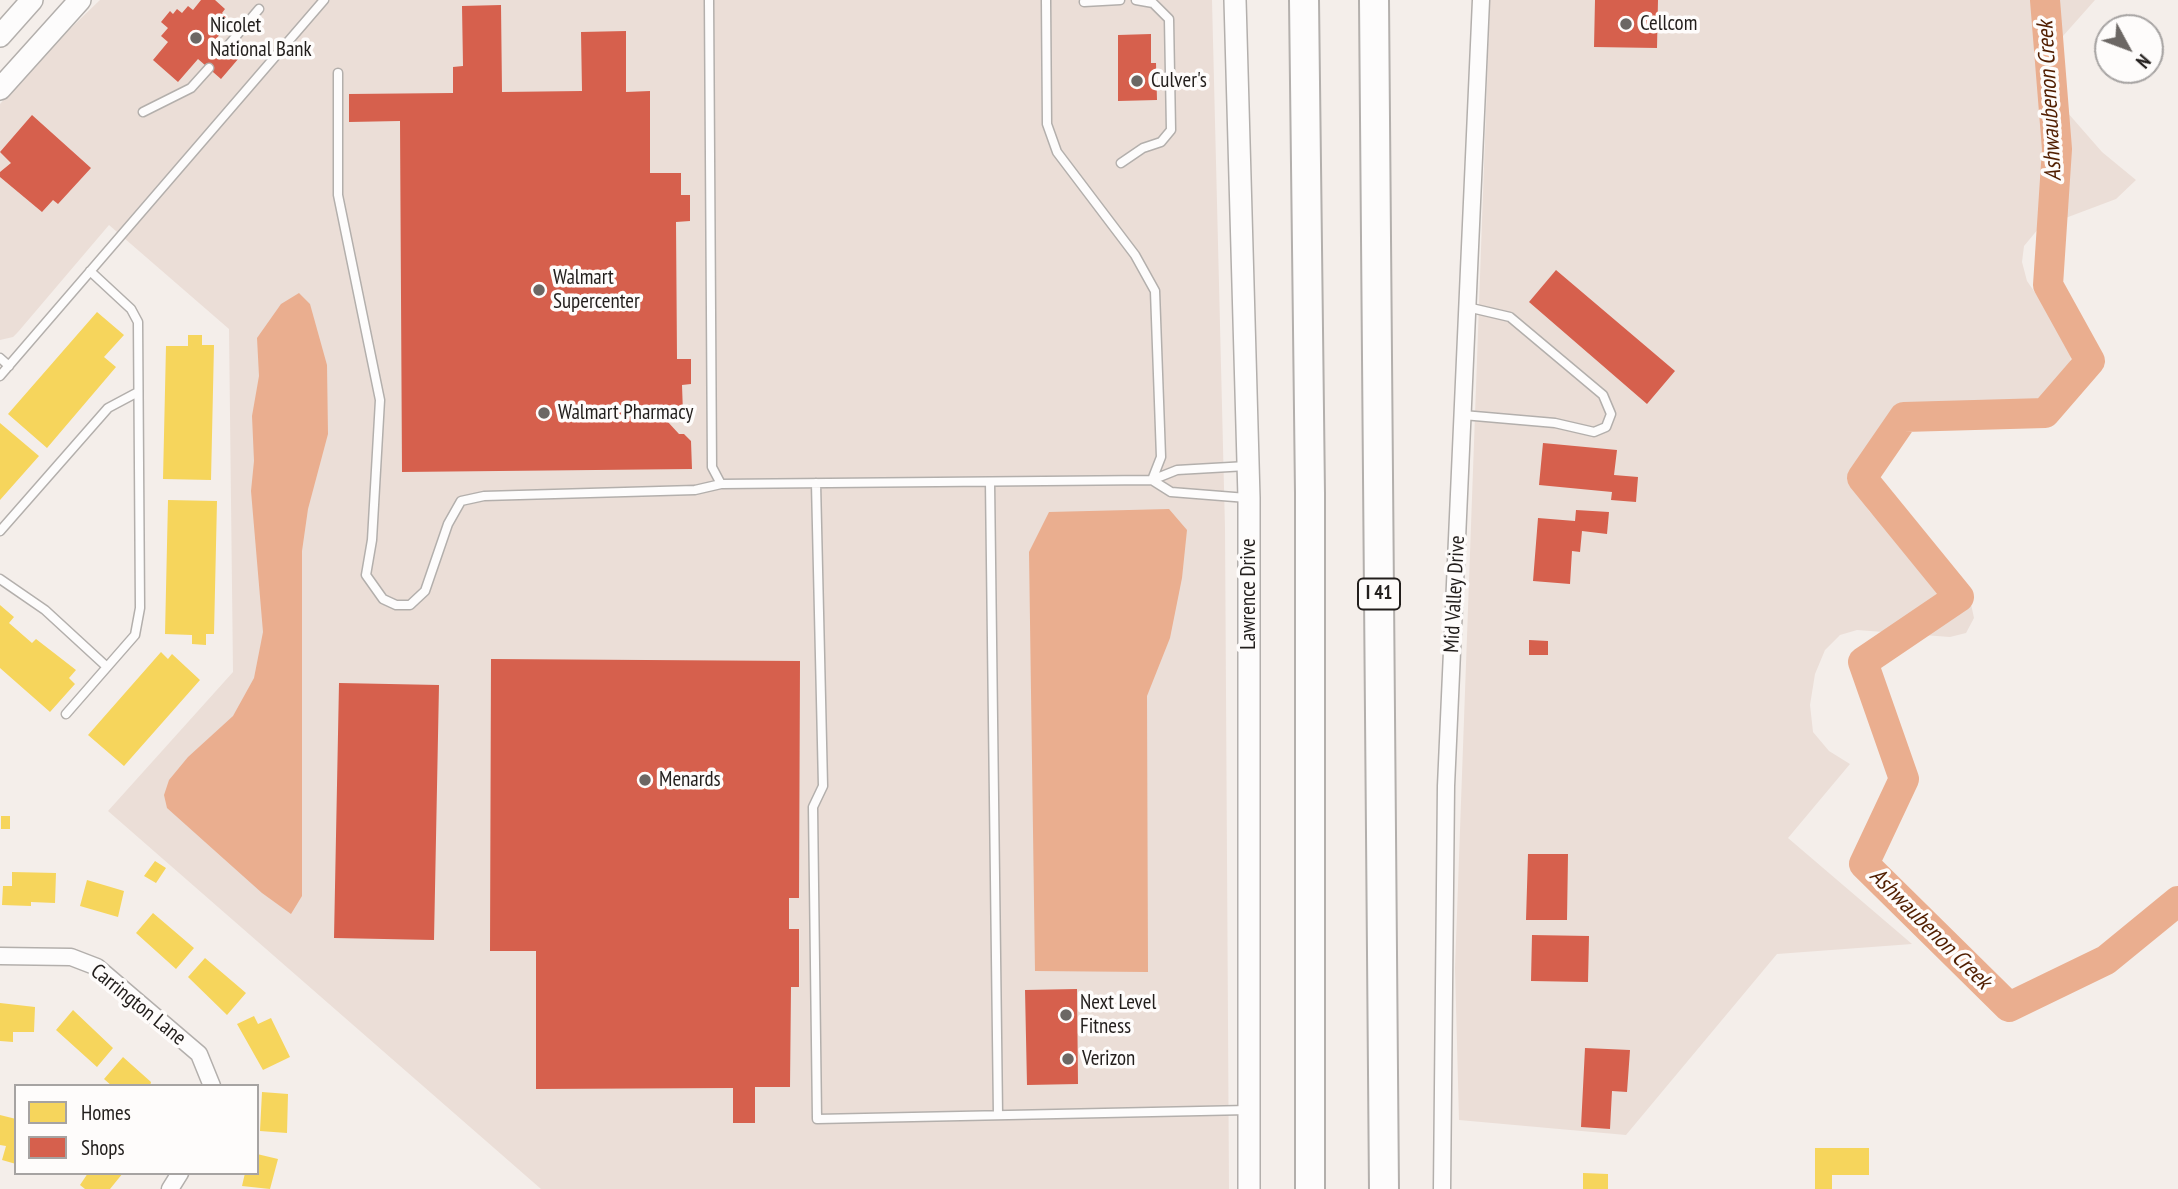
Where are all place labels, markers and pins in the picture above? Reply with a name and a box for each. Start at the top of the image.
place label: Cellcom [1640,11,1697,37]
place label: Nicolet National Bank [210,13,312,63]
marker: Cellcom [1618,16,1634,32]
marker: Nicolet National Bank [188,30,204,46]
place label: Culver's [1151,68,1207,94]
marker: Culver's [1129,73,1145,89]
place label: Walmart Supercenter [553,265,640,315]
marker: Walmart Supercenter [531,282,547,298]
place label: Walmart Pharmacy [558,400,693,426]
marker: Walmart Pharmacy [536,405,552,421]
place label: Menards [659,767,721,793]
marker: Menards [637,772,653,788]
place label: Next Level Fitness [1080,990,1156,1040]
marker: Next Level Fitness [1058,1007,1074,1023]
place label: Verizon [1082,1046,1135,1072]
marker: Verizon [1060,1051,1076,1067]

